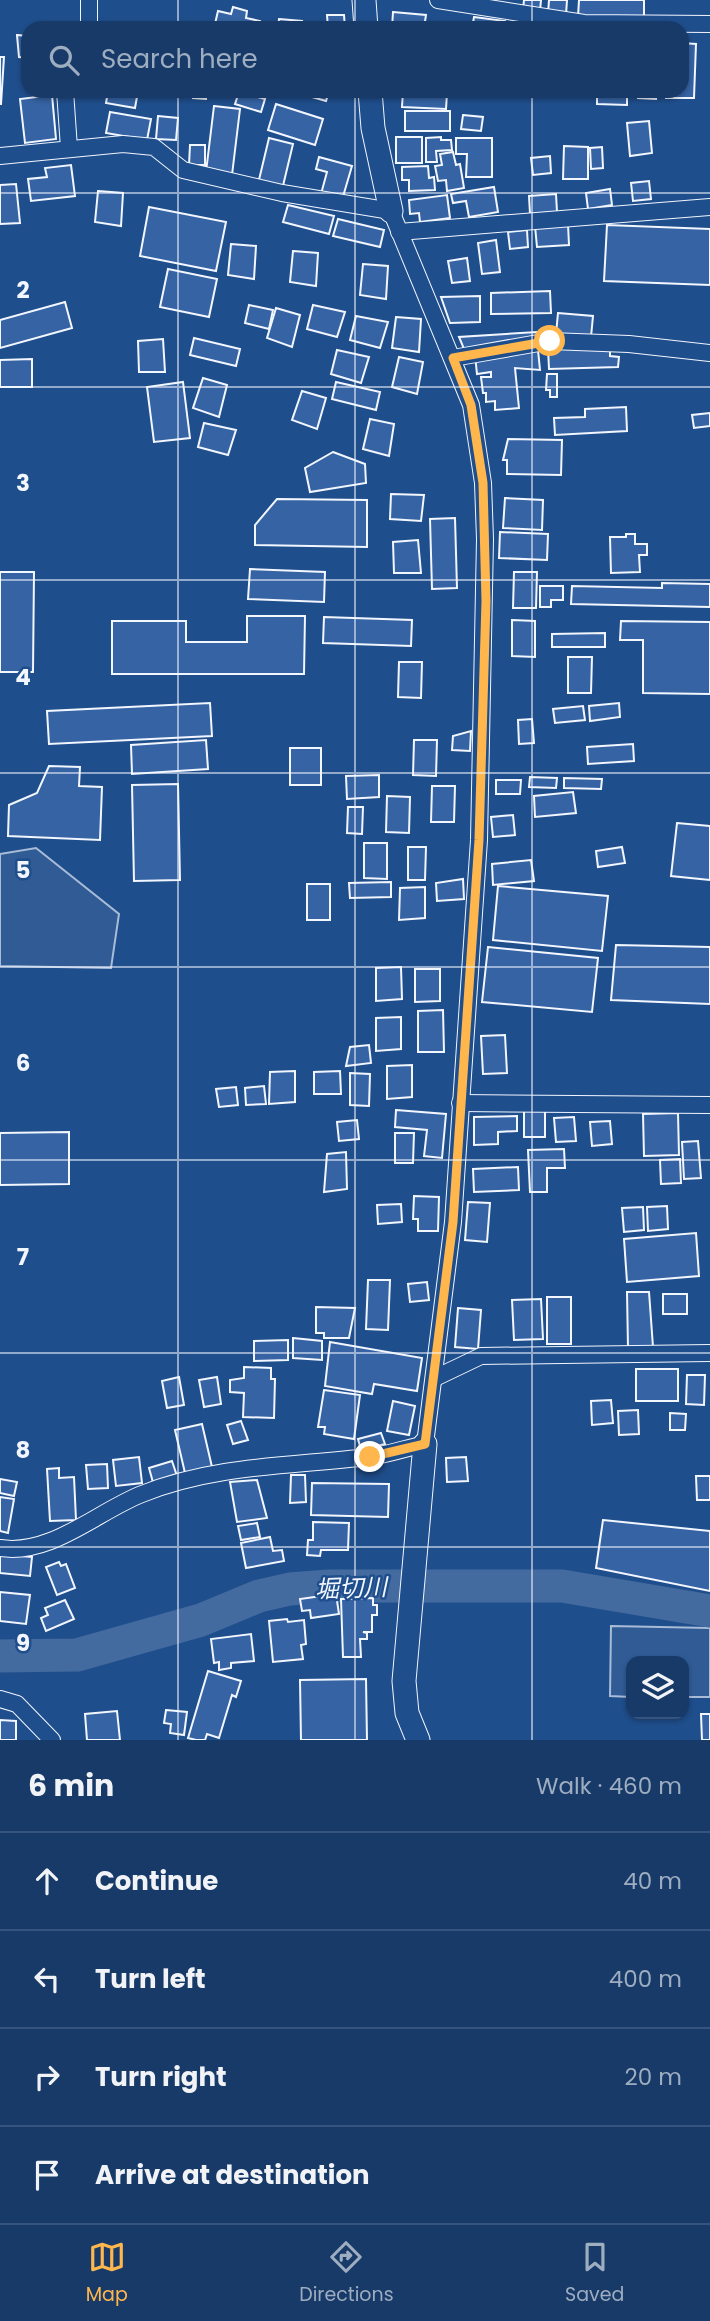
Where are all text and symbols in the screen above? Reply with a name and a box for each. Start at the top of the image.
search box [21,21,689,98]
icon: search [45,41,83,79]
text: Search here [101,41,258,77]
text: 2 [16,274,30,306]
route start [534,325,565,356]
text: 3 [16,467,30,499]
text: 4 [15,661,31,693]
text: 5 [16,854,30,886]
text: 6 [16,1047,30,1079]
text: 7 [17,1241,29,1273]
text: 8 [16,1434,30,1466]
route end [354,1441,385,1472]
water label: 堀切川 [314,1570,391,1606]
text: 9 [16,1627,30,1659]
map controls [626,1656,689,1719]
button: layers [626,1656,689,1719]
text: 6 min [28,1764,114,1807]
text: Walk · 460 m [536,1770,682,1802]
icon: ahead [28,1862,66,1900]
text: Continue [95,1863,218,1899]
text: 40 m [623,1865,682,1897]
icon: left [28,1960,66,1998]
text: Turn left [95,1961,206,1997]
text: 400 m [609,1963,682,1995]
icon: right [28,2058,66,2096]
text: Turn right [95,2059,227,2095]
text: 20 m [624,2061,682,2093]
icon: arrive [28,2156,66,2194]
text: Arrive at destination [95,2157,370,2193]
tab: Map [86,2238,128,2309]
tab: Directions [299,2238,394,2309]
tab: Saved [565,2238,624,2309]

